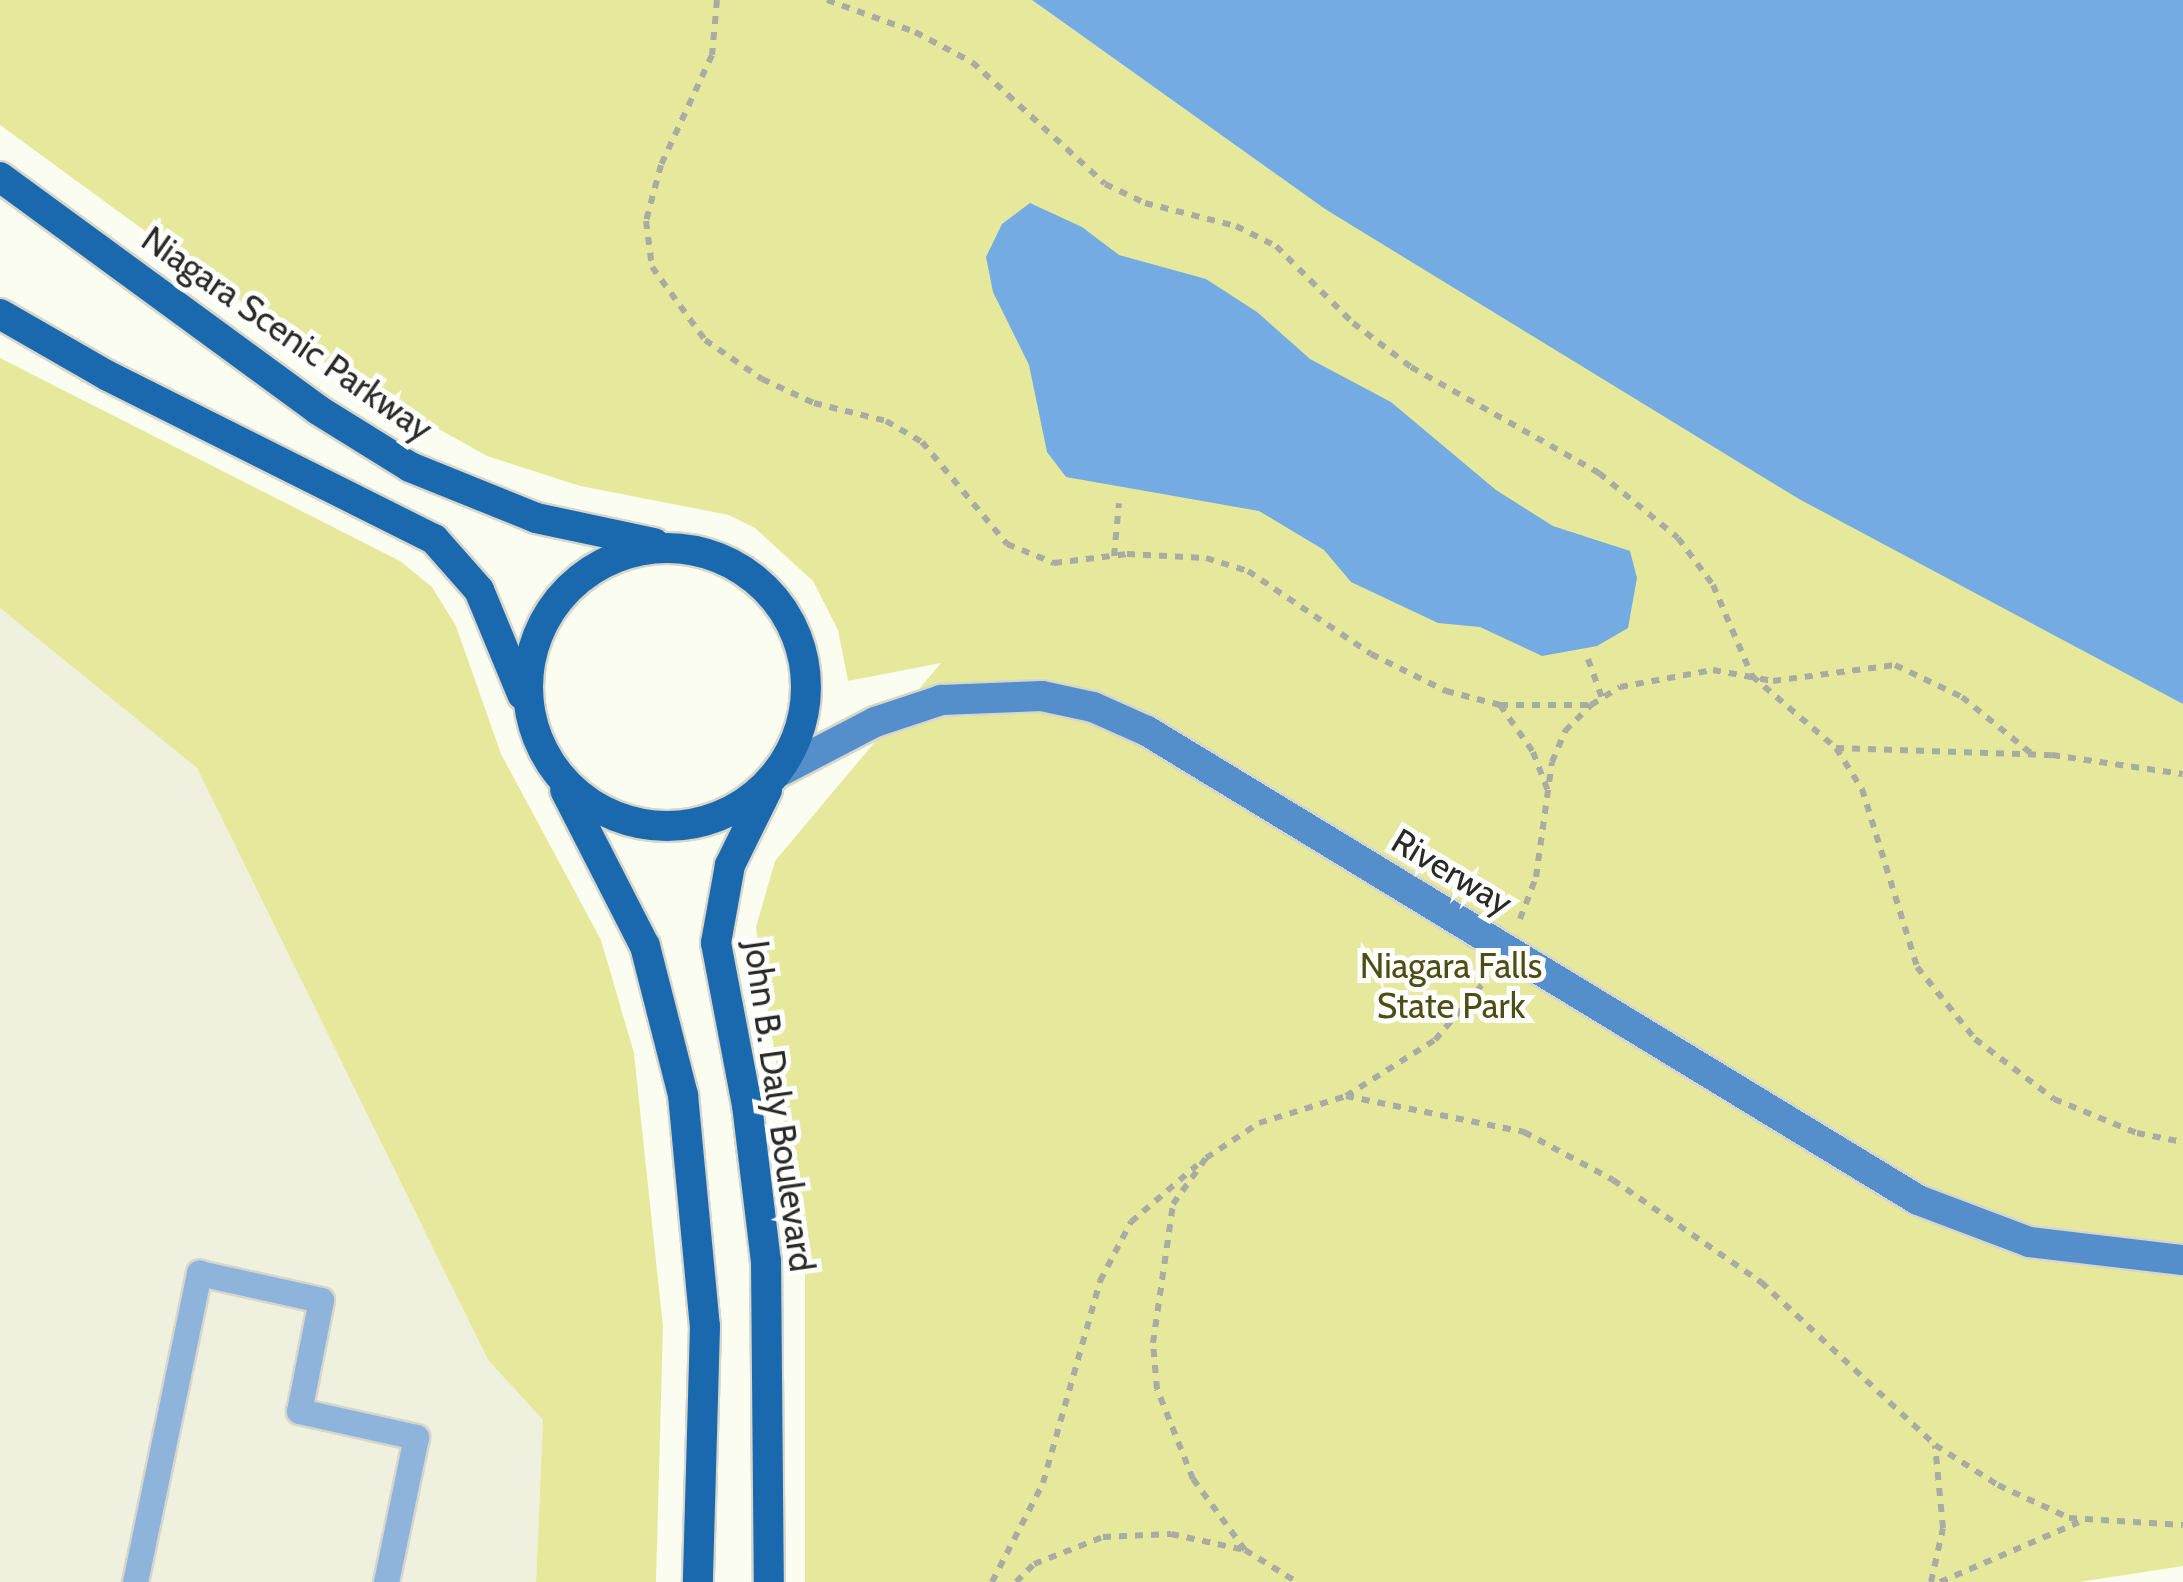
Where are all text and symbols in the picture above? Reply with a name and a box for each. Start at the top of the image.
street label: Niagara Scenic Parkway [134,218,440,450]
street label: Riverway [1384,820,1520,924]
street label: John B. Daly Boulevard [735,938,823,1274]
park label: Niagara Falls State Park [1360,945,1542,1027]

